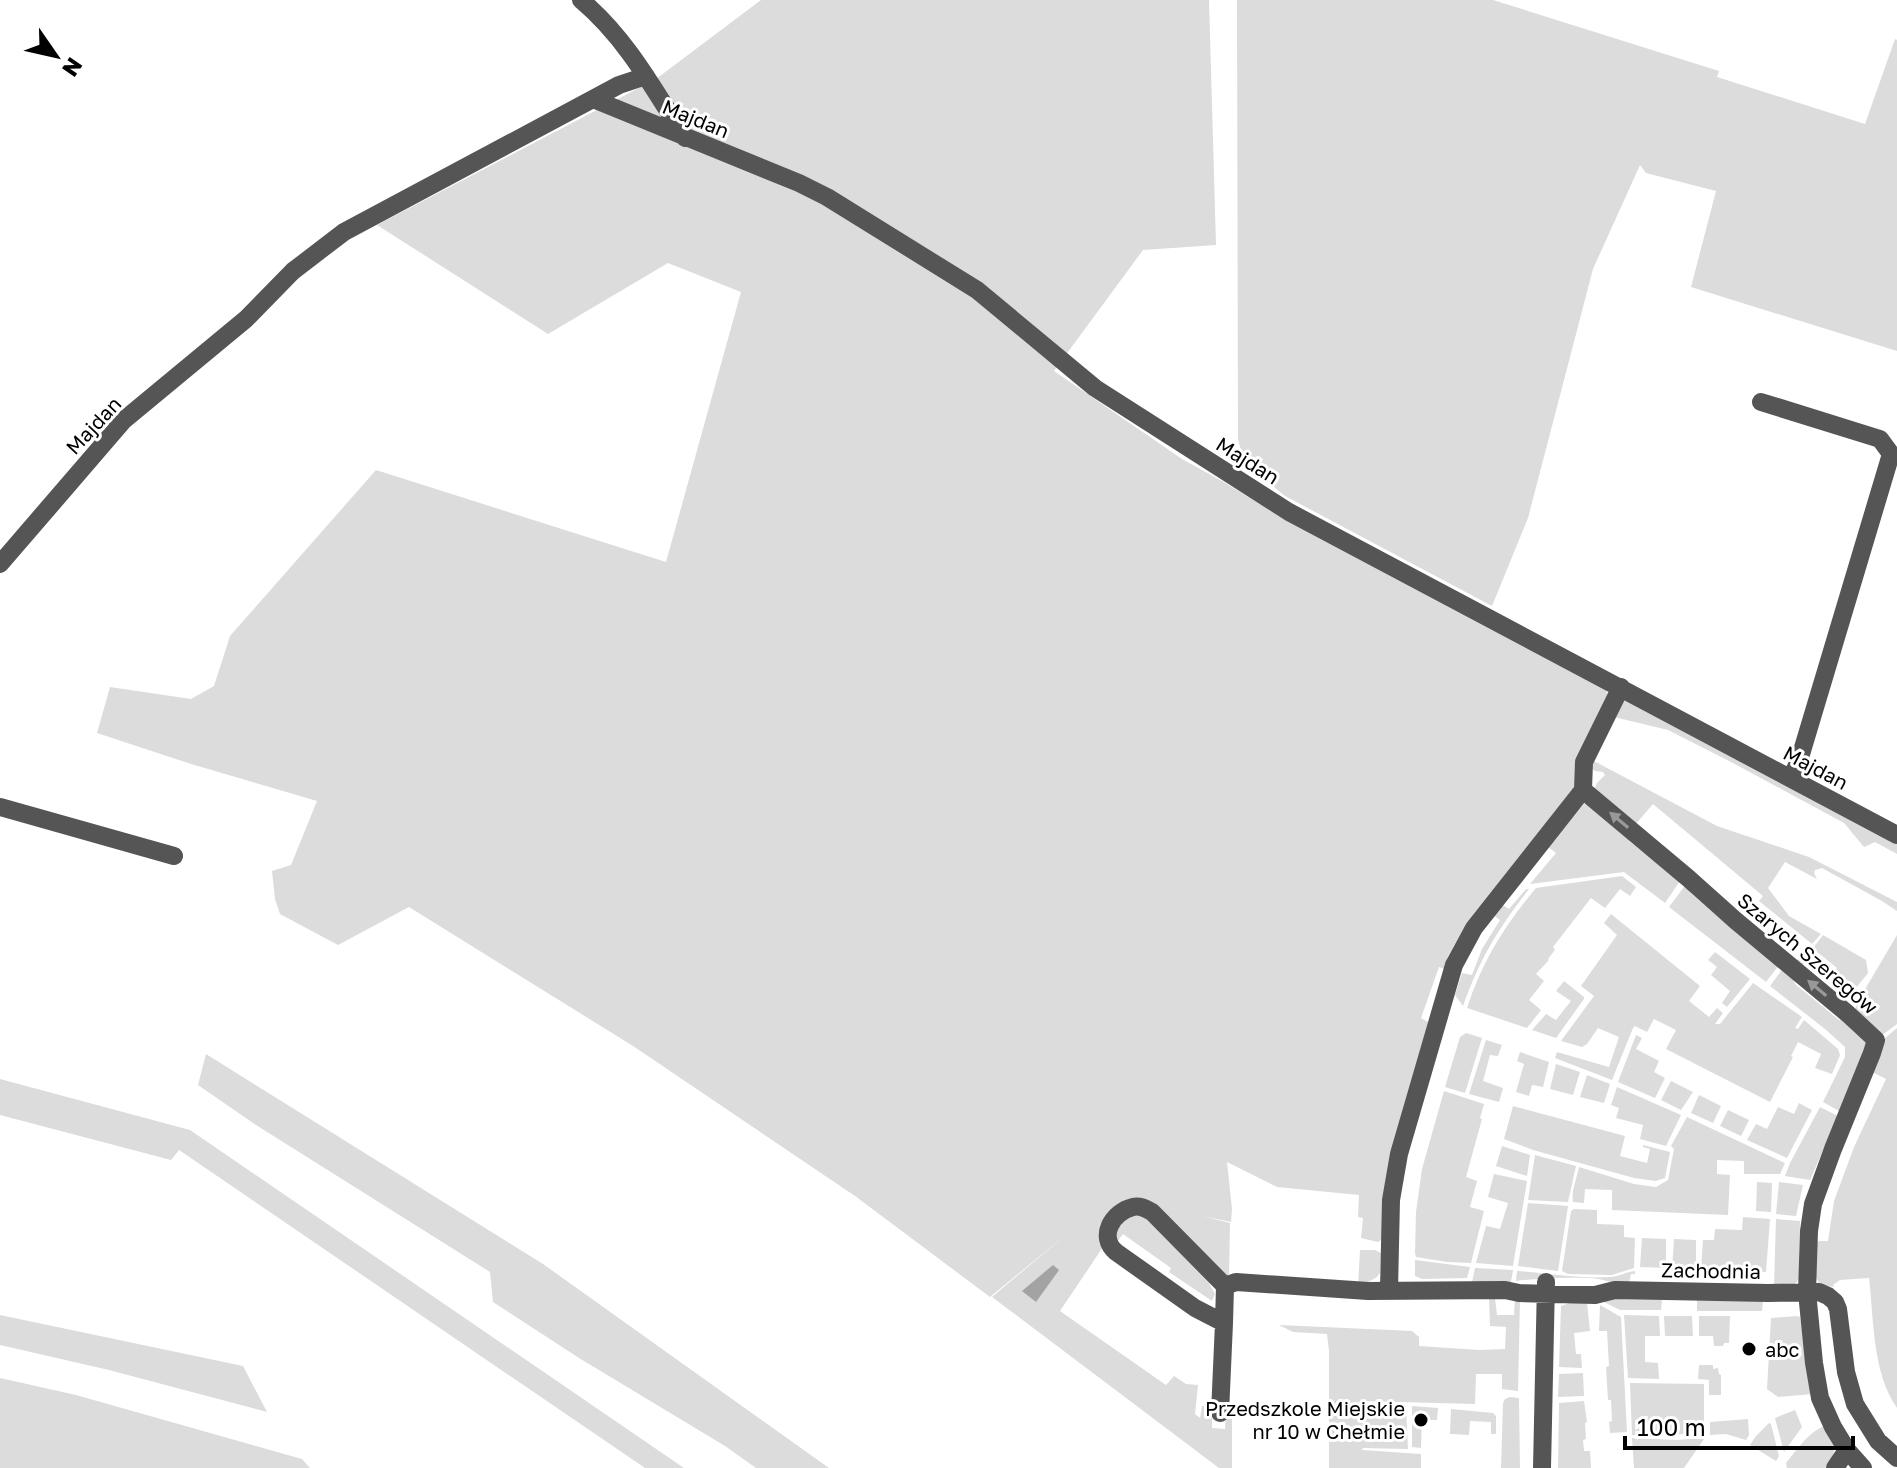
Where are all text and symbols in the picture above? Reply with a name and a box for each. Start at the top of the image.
north arrow [16,16,96,96]
text: N [57,53,89,82]
street label: Majdan [659,94,733,142]
street label: Majdan [60,391,126,459]
street label: Majdan [1212,431,1284,489]
street label: Majdan [1780,740,1852,794]
one-way arrow [1609,812,1629,829]
street label: Szarych Szeregów [1733,887,1883,1019]
one-way arrow [1808,980,1828,997]
street label: Zachodnia [1661,1257,1761,1283]
place label: abc [1765,1337,1800,1361]
marker: abc [1740,1340,1758,1358]
place label: Przedszkole Miejskie nr 10 w Chełmie [1205,1396,1405,1443]
scale bar [1625,1400,1853,1450]
marker: Przedszkole Miejskie nr 10 w Chełmie [1412,1411,1430,1429]
text: 100 m [1637,1412,1706,1441]

